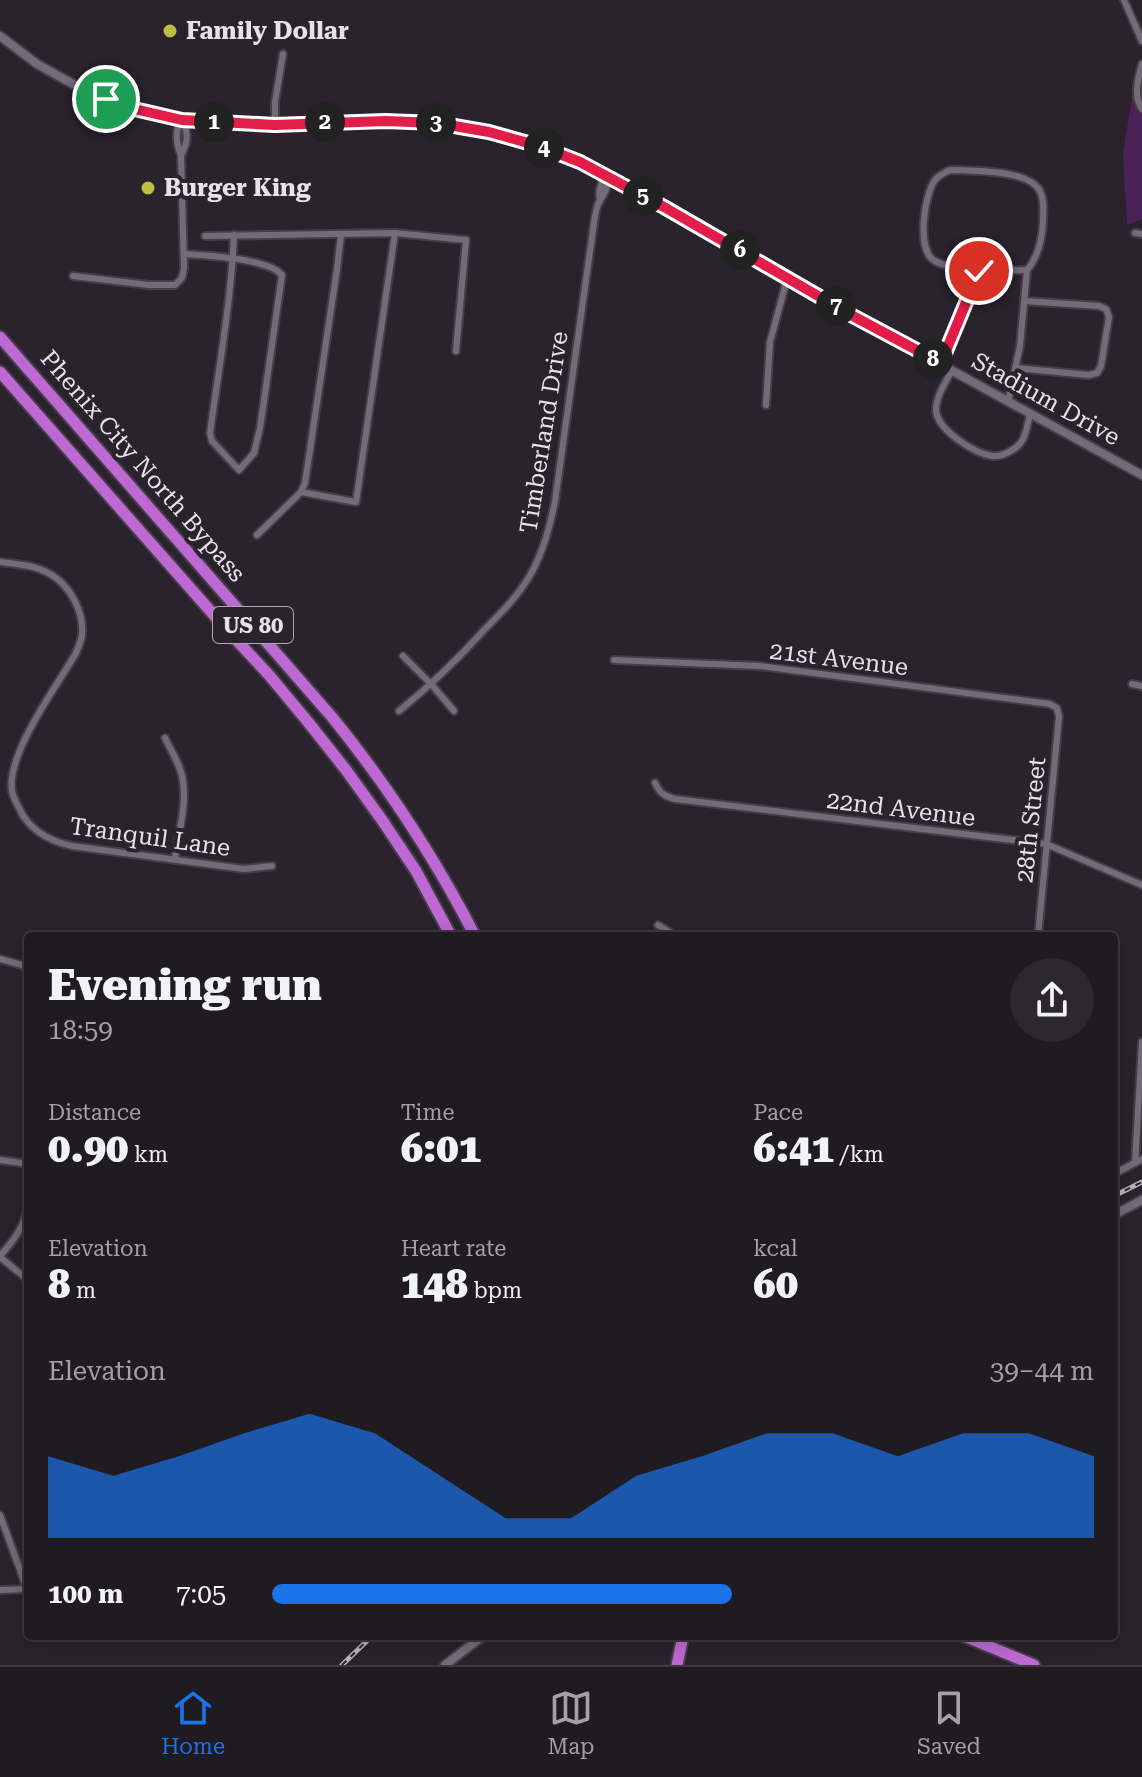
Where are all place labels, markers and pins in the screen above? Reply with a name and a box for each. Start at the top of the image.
place label: Family Dollar [186,17,349,45]
marker: Family Dollar [161,22,179,40]
pin [72,65,140,133]
pin: 1 [194,102,234,142]
pin: 2 [305,102,345,142]
pin: 3 [416,103,456,143]
pin: 4 [524,128,564,168]
place label: Burger King [164,174,311,202]
pin: 5 [623,176,663,216]
marker: Burger King [139,179,157,197]
pin: 6 [720,230,760,270]
pin [945,237,1013,305]
pin: 7 [816,286,856,326]
pin: 8 [913,339,953,379]

